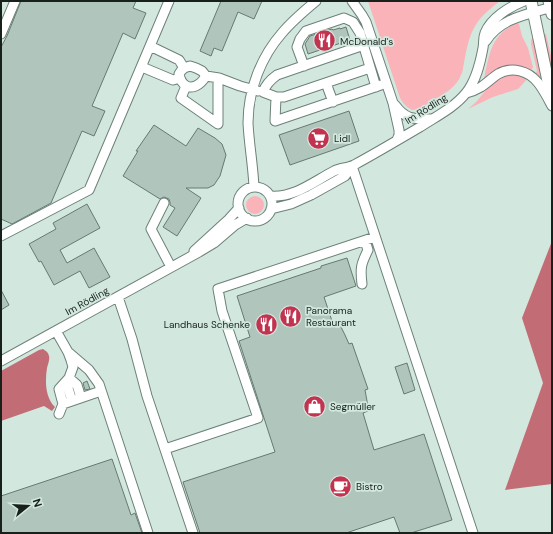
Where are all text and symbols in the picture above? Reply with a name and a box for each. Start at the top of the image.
restaurant icon: McDonald's [311,28,337,54]
place label: McDonald's [340,35,393,48]
street label: Im Rödling [402,91,450,127]
supermarket icon: Lidl [306,125,332,151]
place label: Lidl [334,132,350,145]
street label: Im Rödling [63,284,111,318]
restaurant icon: Panorama Restaurant [277,303,303,329]
place label: Panorama Restaurant [306,304,356,329]
restaurant icon: Landhaus Schenke [253,311,279,337]
place label: Landhaus Schenke [164,318,250,331]
shop icon: Segmüller [301,393,327,419]
place label: Segmüller [330,400,376,413]
cafe icon: Bistro [327,473,353,499]
place label: Bistro [356,480,383,493]
north arrow [8,486,48,526]
text: N [30,497,45,509]

